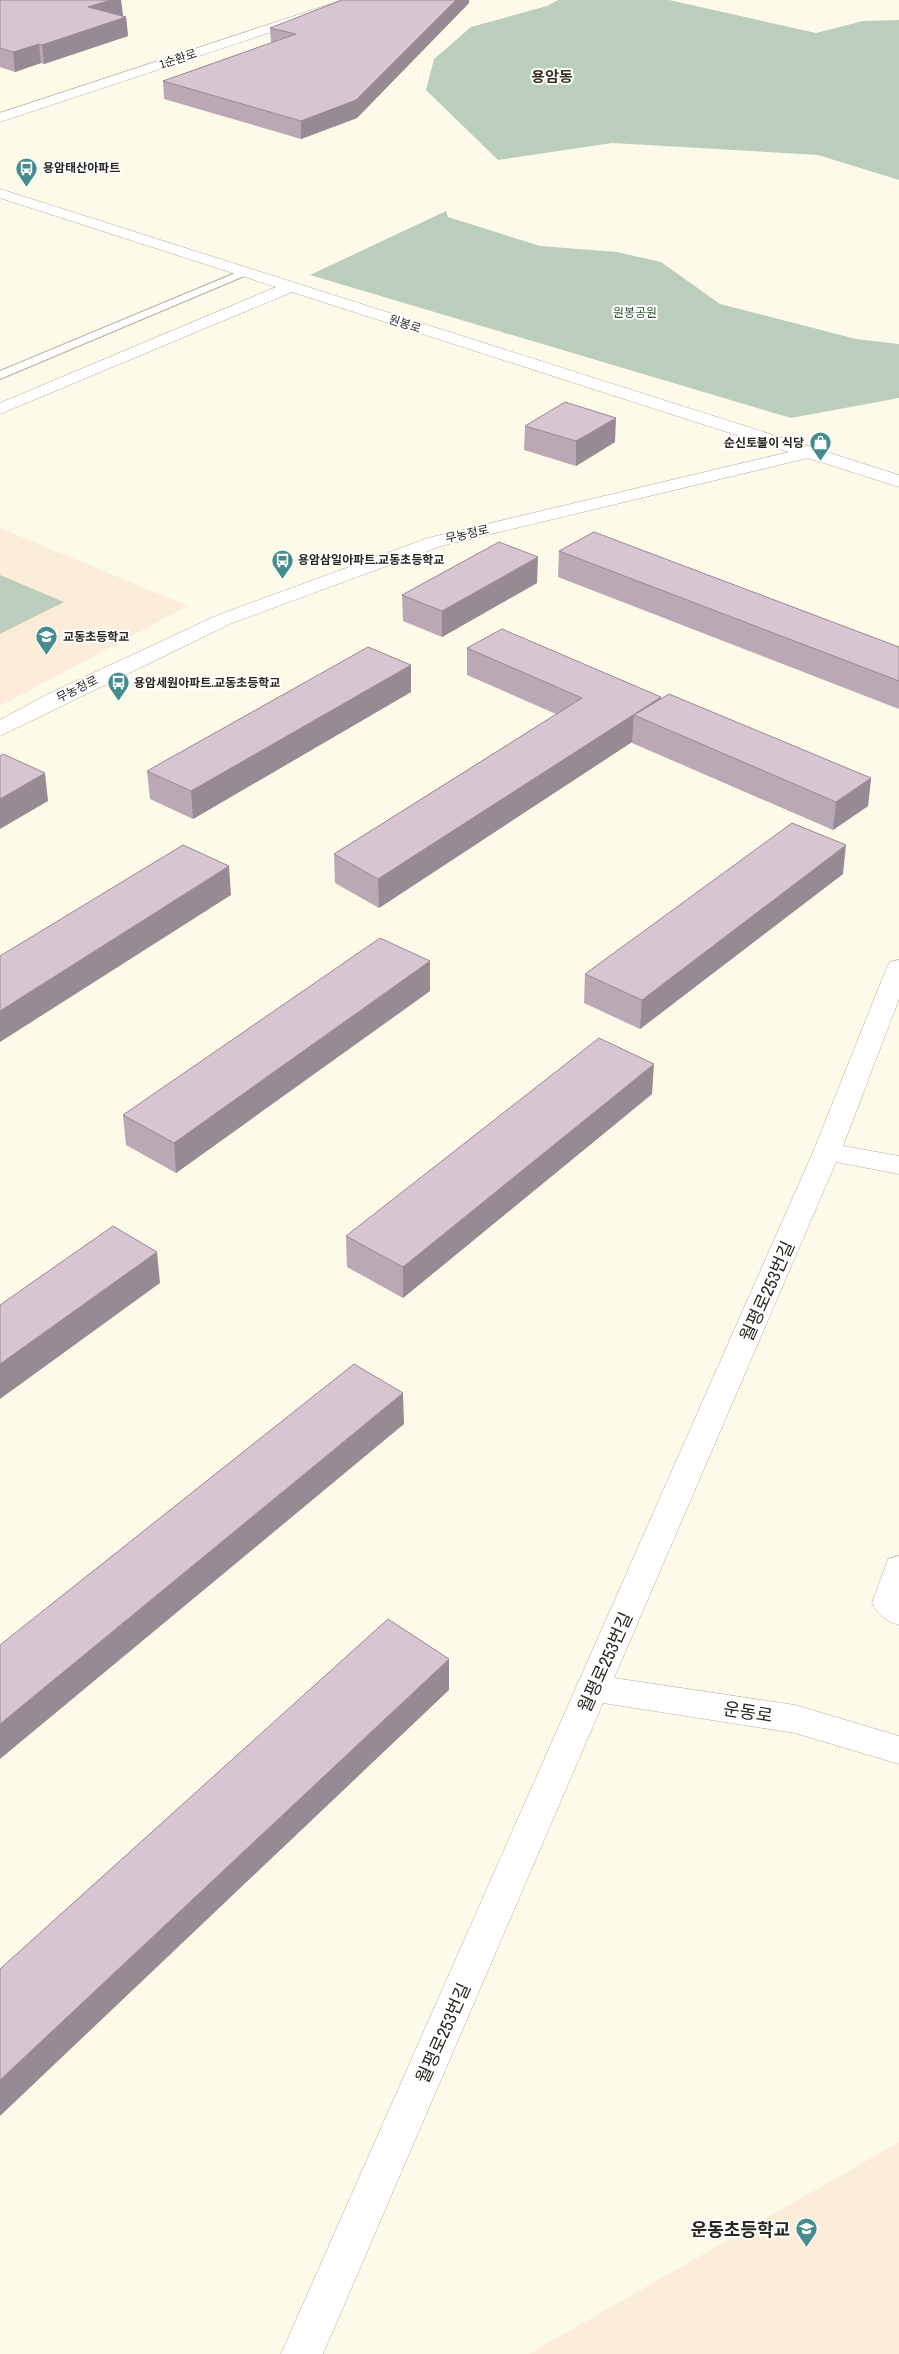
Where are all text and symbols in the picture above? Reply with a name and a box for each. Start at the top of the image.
street label: 1순환로 [157,45,199,73]
district label: 용암동 [531,66,573,87]
bus stop icon: 용암태산아파트 [15,156,39,187]
place label: 용암태산아파트 [43,160,120,176]
park label: 원봉공원 [613,305,657,321]
street label: 원봉로 [387,311,423,337]
shop icon: 순신토불이 식당 [808,431,832,462]
place label: 순신토불이 식당 [724,435,804,451]
street label: 무농정로 [444,521,490,547]
bus stop icon: 용암삼일아파트.교동초등학교 [270,548,294,579]
place label: 용암삼일아파트.교동초등학교 [298,552,444,568]
school or university icon: 교동초등학교 [35,625,59,656]
place label: 교동초등학교 [63,629,129,645]
bus stop icon: 용암세원아파트.교동초등학교 [106,671,130,702]
street label: 무농정로 [54,672,100,706]
place label: 용암세원아파트.교동초등학교 [134,675,280,691]
street label: 월평로253번길 [734,1237,800,1345]
street label: 월평로253번길 [572,1608,638,1716]
street label: 운동로 [722,1696,774,1728]
street label: 월평로253번길 [410,1979,476,2087]
place label: 운동초등학교 [691,2217,790,2242]
school or university icon: 운동초등학교 [794,2217,818,2248]

